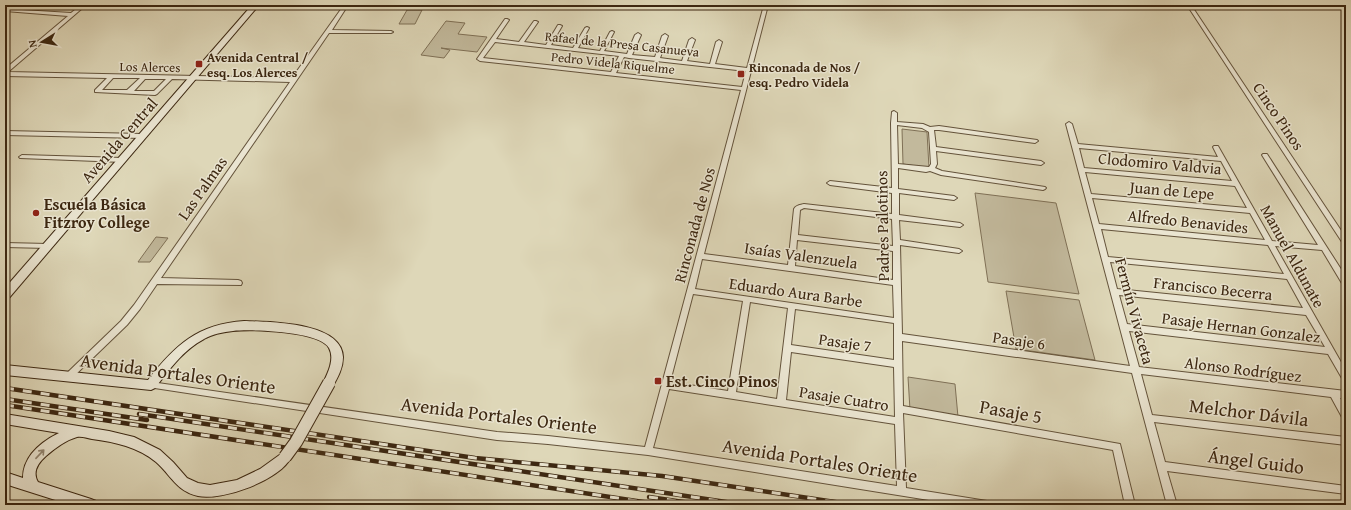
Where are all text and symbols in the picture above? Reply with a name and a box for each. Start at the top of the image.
north arrow [22,22,62,62]
street label: Rafael de la Presa Casanueva [544,26,701,62]
text: N [24,38,41,49]
street label: Pedro Videla Riquelme [550,47,676,79]
place label: Avenida Central / esq. Los Alerces [207,48,309,82]
street label: Los Alerces [119,57,181,77]
place label: Rinconada de Nos / esq. Pedro Videla [749,58,861,92]
marker: Avenida Central / esq. Los Alerces [194,59,204,69]
marker: Rinconada de Nos / esq. Pedro Videla [736,69,746,79]
street label: Cinco Pinos [1247,77,1311,155]
street label: Avenida Central [75,92,163,188]
street label: Clodomiro Valdvia [1097,146,1223,180]
street label: Las Palmas [171,151,233,225]
street label: Rinconada de Nos [667,165,721,285]
street label: Padres Palotinos [869,170,895,282]
street label: Juan de Lepe [1127,174,1215,206]
place label: Escuela Básica Fitzroy College [44,192,150,234]
street label: Manuel Aldunate [1255,200,1331,312]
street label: Alfredo Benavides [1126,203,1250,239]
marker: Escuela Básica Fitzroy College [31,208,41,218]
street label: Isaías Valenzuela [743,235,860,275]
street label: Fermín Vivaceta [1109,255,1161,367]
street label: Francisco Becerra [1152,270,1274,306]
street label: Eduardo Aura Barbe [728,271,864,313]
street label: Pasaje Hernan Gonzalez [1160,305,1322,349]
street label: Pasaje 6 [991,324,1047,356]
street label: Pasaje 7 [817,326,873,358]
street label: Avenida Portales Oriente [78,345,278,401]
street label: Alonso Rodríguez [1183,350,1303,388]
place label: Est. Cinco Pinos [666,369,778,393]
marker: Est. Cinco Pinos [653,376,663,386]
street label: Pasaje Cuatro [797,379,891,417]
street label: Avenida Portales Oriente [399,389,599,441]
street label: Melchor Dávila [1188,391,1310,433]
street label: Pasaje 5 [978,392,1044,430]
street label: Avenida Portales Oriente [720,431,920,489]
street label: Ángel Guido [1206,441,1306,481]
one-way arrow [35,449,45,459]

